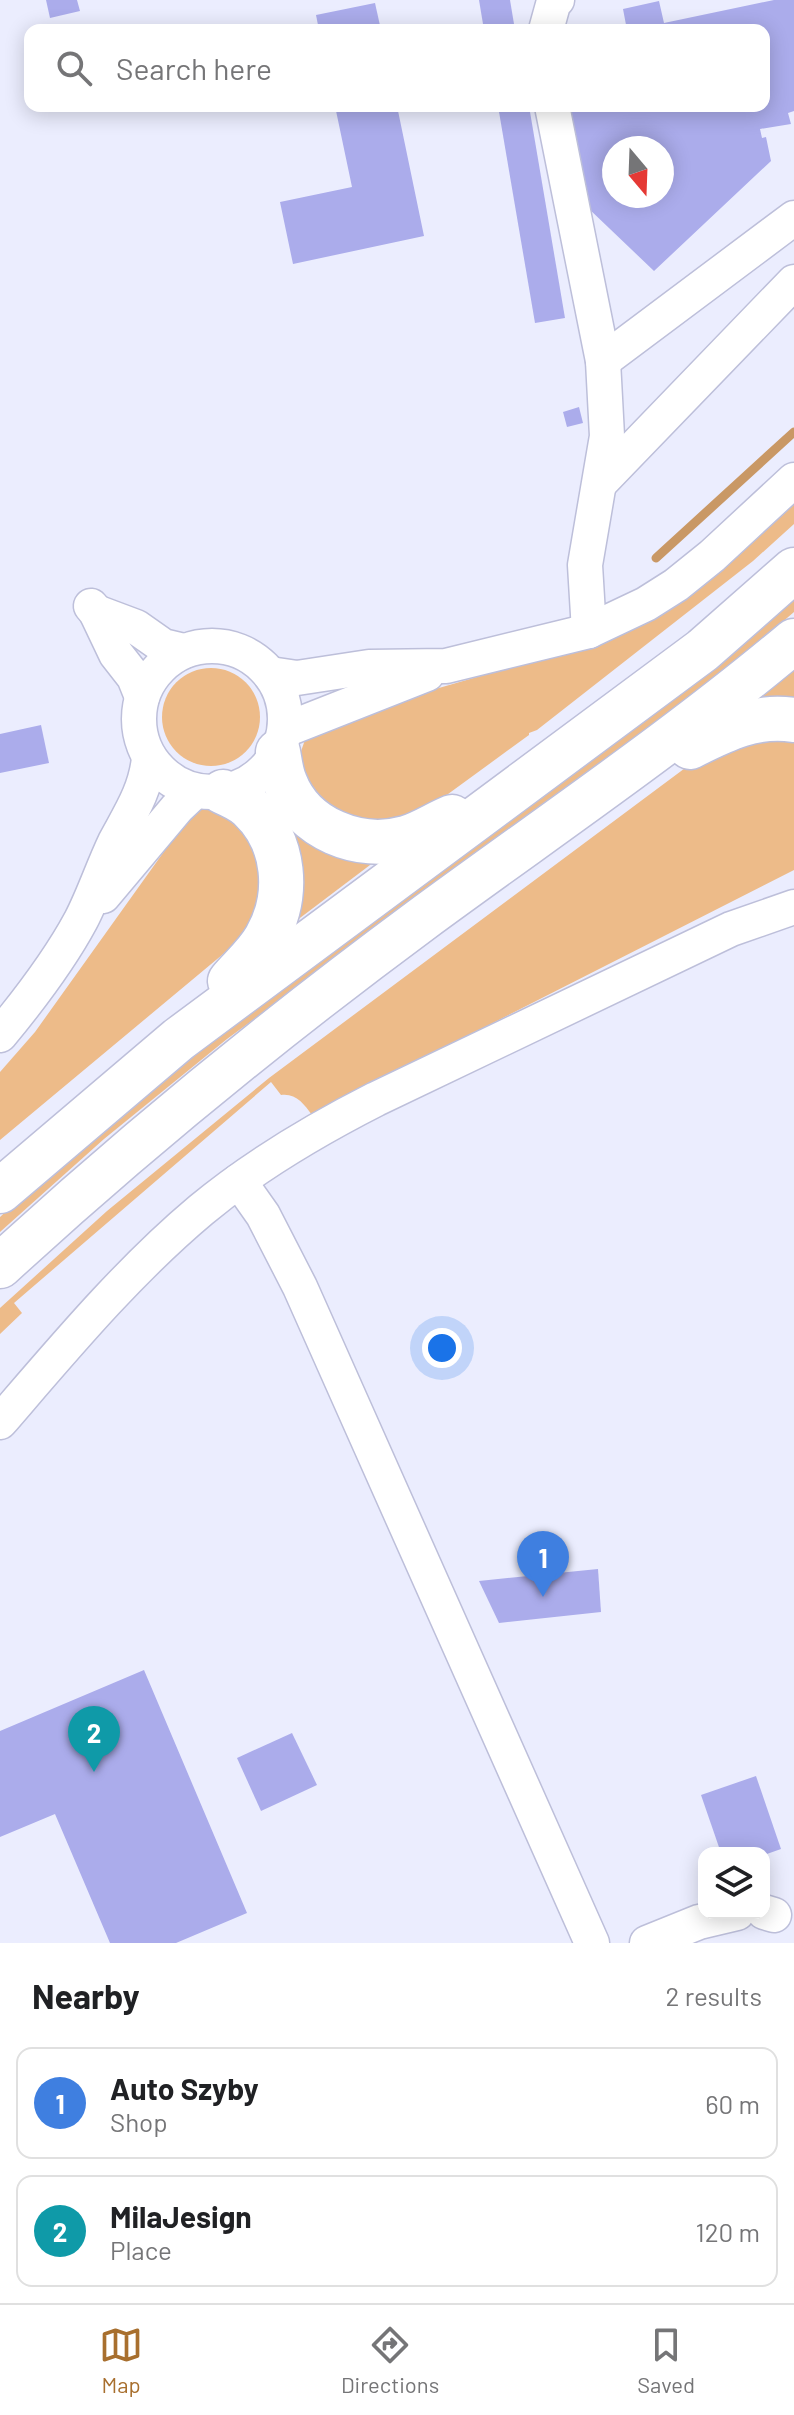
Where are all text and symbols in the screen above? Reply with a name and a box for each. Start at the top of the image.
search box [24,24,770,112]
icon: search [52,46,96,90]
text: Search here [116,50,272,86]
north arrow [602,136,674,208]
your location [422,1328,462,1368]
pin: 1 [517,1531,569,1597]
pin: 2 [68,1706,120,1772]
map controls [698,1847,770,1919]
button: layers [698,1847,770,1919]
text: Nearby [32,1975,140,2016]
text: 2 results [666,1980,762,2011]
text: Auto Szyby [110,2070,259,2106]
text: 1 [55,2088,65,2119]
text: 60 m [705,2088,760,2119]
text: Shop [110,2106,168,2137]
text: MilaJesign [110,2198,252,2234]
text: 2 [53,2216,67,2247]
text: 120 m [696,2216,760,2247]
text: Place [110,2234,172,2265]
tab: Map [99,2323,143,2397]
tab: Directions [341,2323,439,2397]
tab: Saved [637,2323,695,2397]

